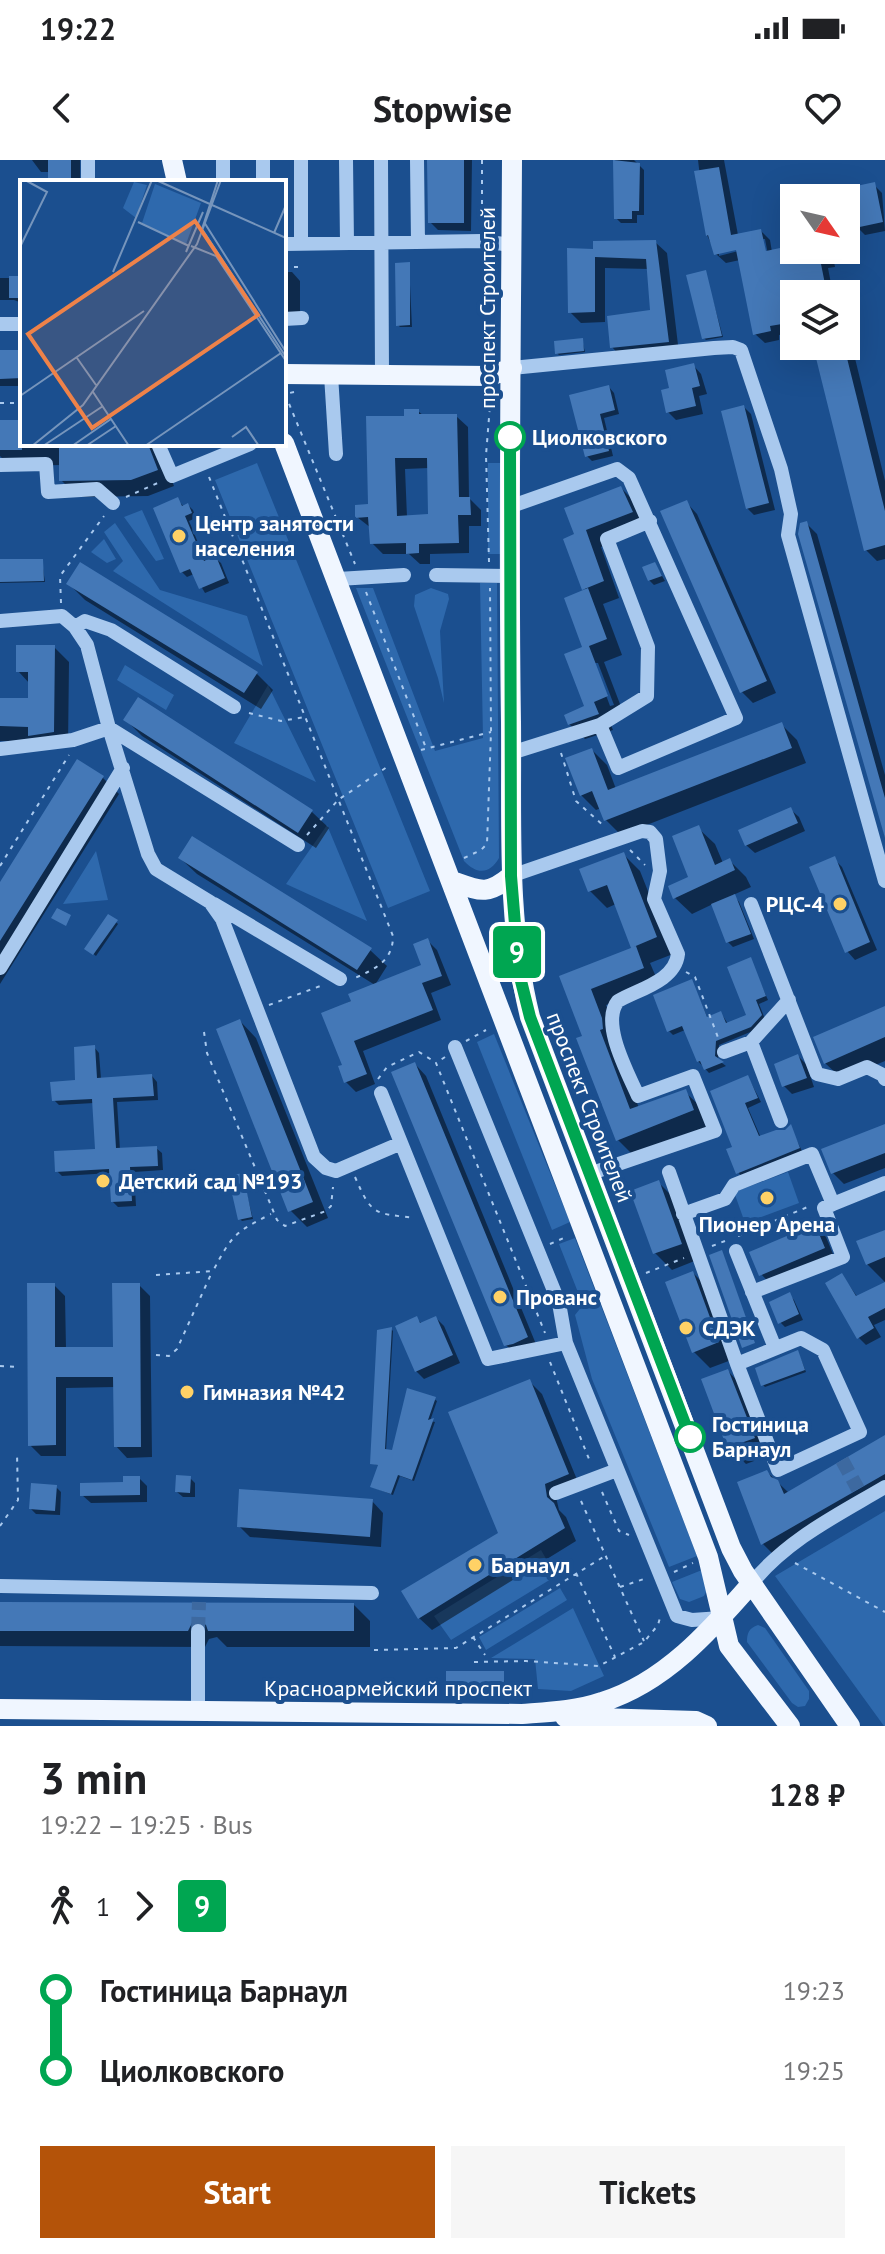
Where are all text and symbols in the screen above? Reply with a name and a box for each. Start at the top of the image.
text: 19:22 [40,9,116,48]
text: Stopwise [373,85,512,132]
icon: back [40,86,84,130]
icon: heart [801,86,845,130]
inset map [20,180,286,446]
north arrow [780,184,860,264]
map controls [780,184,860,360]
street label: проспект Строителей [473,207,501,409]
button: layers [780,280,860,360]
marker: Циолковского [495,422,525,452]
place label: Циолковского [532,423,667,451]
place label: Центр занятости населения [195,509,354,562]
marker: Центр занятости населения [170,527,188,545]
place label: РЦС-4 [766,890,825,918]
marker: РЦС-4 [831,895,849,913]
line badge: 9 [491,926,543,978]
text: 9 [509,933,525,970]
street label: проспект Строителей [541,1008,639,1206]
place label: Детский сад №193 [119,1167,302,1195]
marker: Детский сад №193 [94,1172,112,1190]
marker: Пионер Арена [758,1189,776,1207]
place label: Пионер Арена [699,1210,835,1238]
place label: Прованс [516,1283,598,1311]
marker: Прованс [491,1288,509,1306]
place label: СДЭК [702,1314,756,1342]
marker: СДЭК [677,1319,695,1337]
place label: Гимназия №42 [203,1378,346,1406]
marker: Гимназия №42 [178,1383,196,1401]
place label: Гостиница Барнаул [712,1410,809,1463]
marker: Гостиница Барнаул [675,1422,705,1452]
place label: Барнаул [491,1551,570,1579]
marker: Барнаул [466,1556,484,1574]
street label: Красноармейский проспект [264,1674,532,1702]
text: 3 min [40,1749,147,1806]
text: 128 ₽ [769,1775,845,1814]
text: 19:22 – 19:25 · Bus [40,1808,253,1841]
icon: walk [40,1884,84,1928]
icon: forward [122,1884,166,1928]
text: 9 [194,1887,210,1924]
text: 1 [96,1890,110,1923]
text: Гостиница Барнаул [100,1971,348,2010]
text: 19:23 [783,1974,845,2007]
text: Циолковского [100,2051,284,2090]
text: 19:25 [783,2054,845,2087]
button: Start [40,2146,435,2238]
button: Tickets [451,2146,845,2238]

